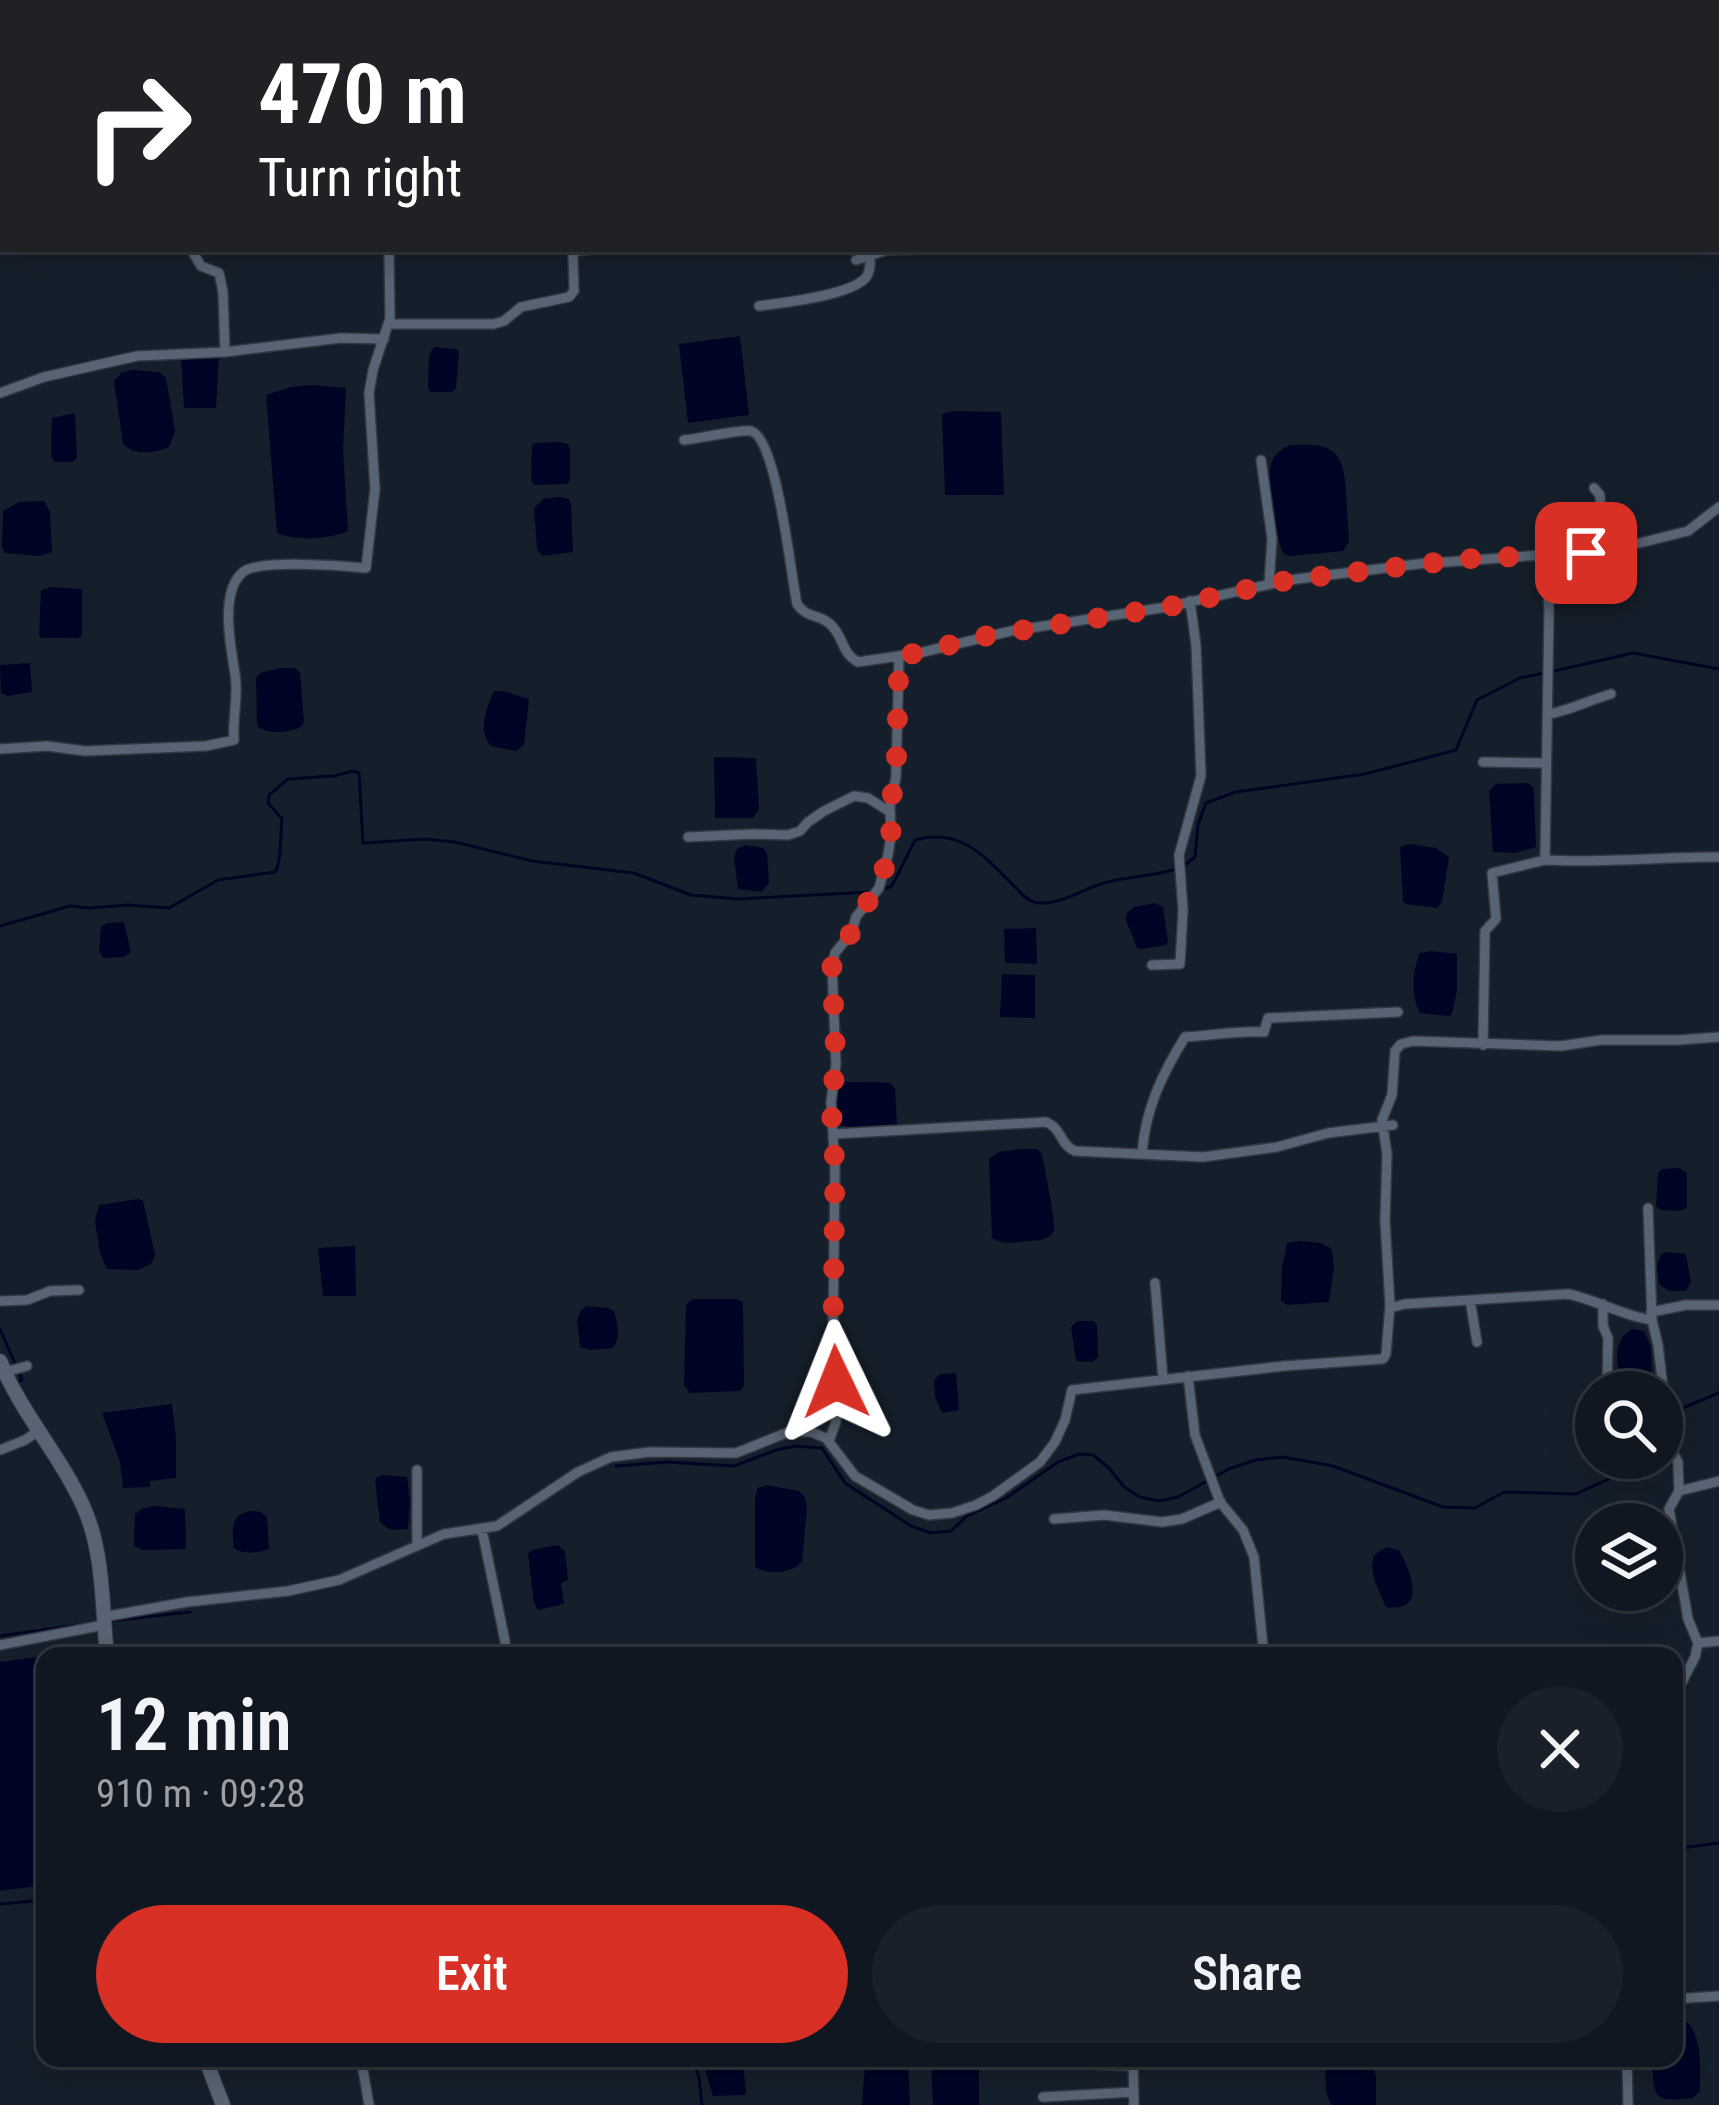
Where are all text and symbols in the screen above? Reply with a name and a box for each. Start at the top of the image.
text: 470 m [258,45,467,144]
icon: right [60,48,216,204]
text: Turn right [258,146,462,209]
pin [1535,502,1637,604]
icon: arrive [1553,520,1619,586]
position arrow [773,1319,899,1445]
map controls [1575,1371,1683,1611]
button: search [1575,1371,1683,1479]
button: layers [1575,1503,1683,1611]
text: 12 min [96,1683,292,1768]
button: close [1497,1686,1623,1812]
text: 910 m · 09:28 [96,1771,306,1817]
button: Exit [96,1905,848,2043]
button: Share [872,1905,1623,2043]

